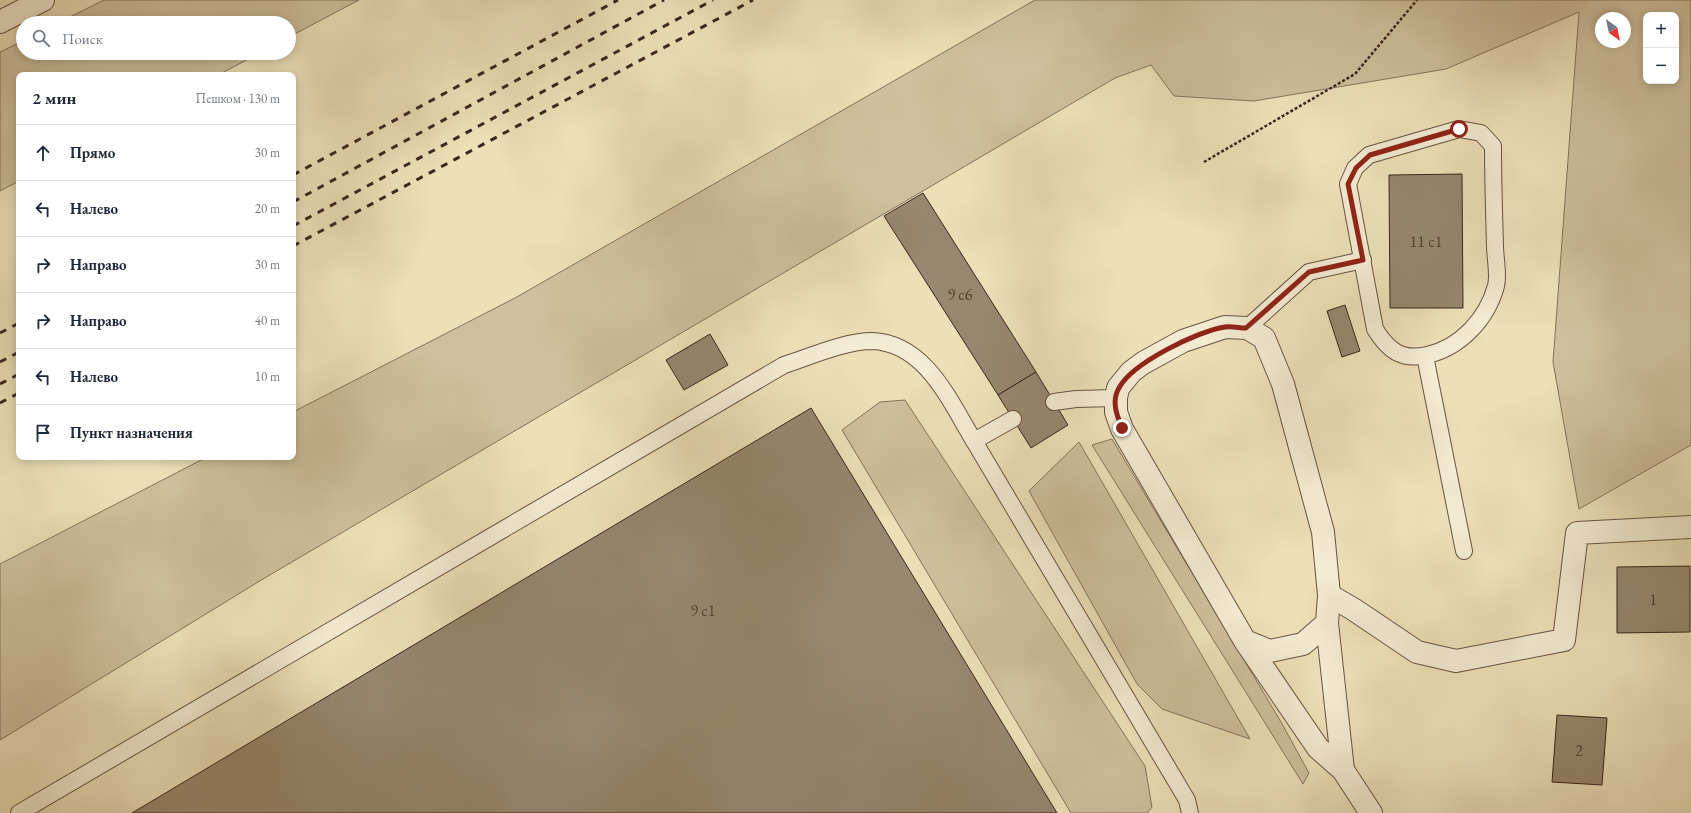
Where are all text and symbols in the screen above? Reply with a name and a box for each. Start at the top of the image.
north arrow [1595,12,1631,48]
map controls [1643,12,1679,84]
button: + [1643,12,1679,48]
search box [16,16,296,60]
icon: search [30,27,52,49]
text: Поиск [62,29,103,48]
button: − [1643,48,1679,84]
text: 2 мин [32,87,76,109]
text: Пешком · 130 m [196,90,280,107]
route start [1450,120,1468,138]
icon: ahead [32,142,54,164]
text: Прямо [70,143,115,162]
text: 30 m [255,144,280,161]
icon: left [32,198,54,220]
text: Налево [70,199,118,218]
text: 20 m [255,200,280,217]
house number: 11 с1 [1410,231,1442,252]
icon: right [32,254,54,276]
text: Направо [70,255,127,274]
text: 30 m [255,256,280,273]
house number: 9 с6 [947,284,973,305]
icon: right [32,310,54,332]
text: Направо [70,311,127,330]
text: 40 m [255,312,280,329]
icon: left [32,366,54,388]
text: Налево [70,367,118,386]
text: 10 m [255,368,280,385]
route end [1113,419,1131,437]
icon: arrive [32,422,54,444]
text: Пункт назначения [70,423,193,442]
house number: 1 [1649,589,1657,610]
house number: 9 с1 [690,600,716,621]
house number: 2 [1575,740,1583,761]

